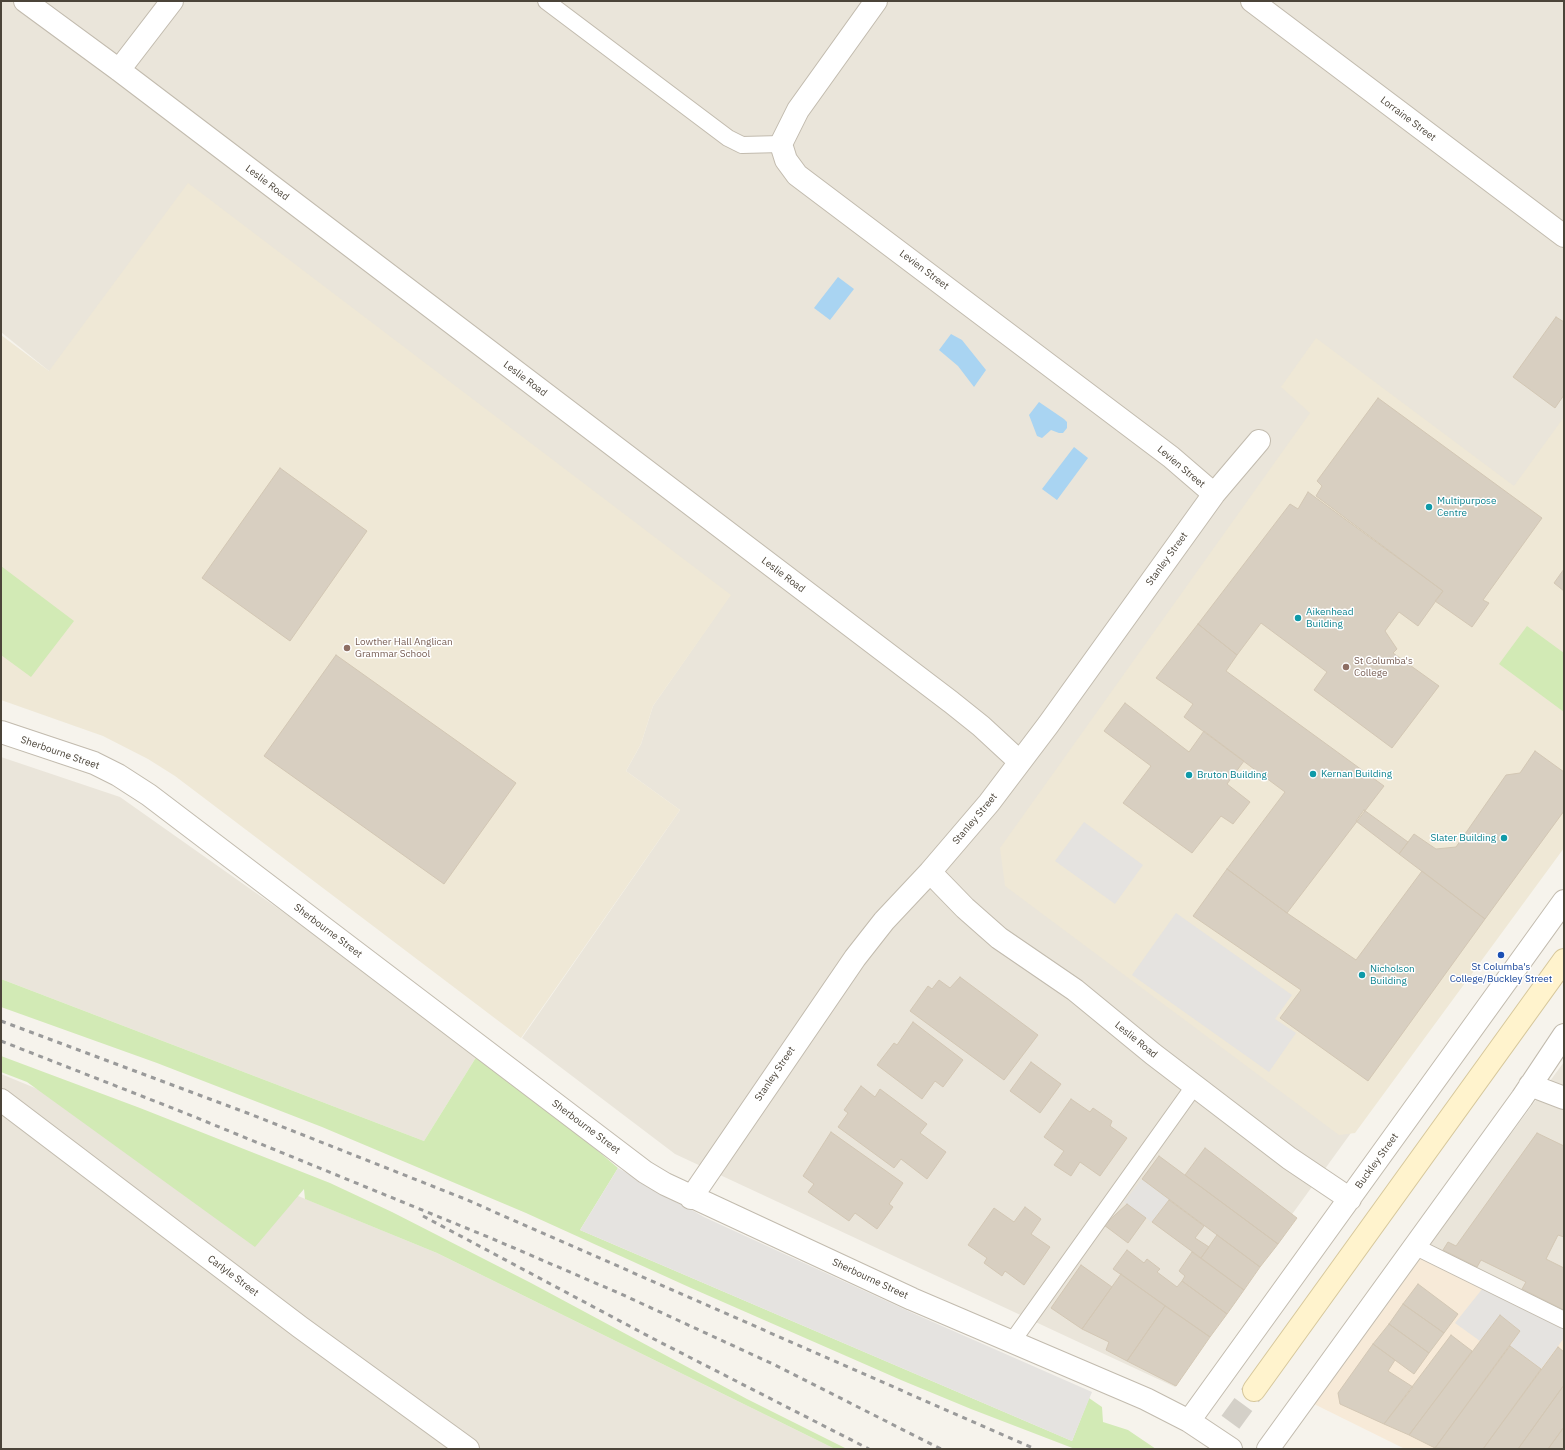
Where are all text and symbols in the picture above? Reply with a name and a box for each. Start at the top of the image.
street label: Lorraine Street [1378,94,1438,144]
street label: Leslie Road [243,163,291,203]
street label: Levien Street [897,248,951,292]
street label: Leslie Road [501,359,549,399]
street label: Levien Street [1155,444,1207,490]
place label: Multipurpose Centre [1437,495,1496,518]
marker: Multipurpose Centre [1424,502,1434,512]
street label: Stanley Street [1144,530,1190,588]
street label: Leslie Road [759,555,807,595]
place label: Aikenhead Building [1306,606,1353,630]
marker: Aikenhead Building [1293,613,1303,623]
place label: Lowther Hall Anglican Grammar School [355,636,453,660]
marker: Lowther Hall Anglican Grammar School [342,643,352,653]
place label: St Columba's College [1354,655,1413,678]
marker: St Columba's College [1341,662,1351,672]
street label: Sherbourne Street [19,734,101,772]
place label: Kernan Building [1321,768,1392,780]
place label: Bruton Building [1197,769,1267,781]
marker: Kernan Building [1308,769,1318,779]
marker: Bruton Building [1184,770,1194,780]
street label: Stanley Street [950,791,1000,847]
place label: Slater Building [1430,832,1496,844]
marker: Slater Building [1499,833,1509,843]
street label: Sherbourne Street [292,901,364,961]
marker: St Columba's College/Buckley Street [1496,950,1506,960]
place label: St Columba's College/Buckley Street [1450,961,1552,984]
place label: Nicholson Building [1370,963,1415,986]
marker: Nicholson Building [1357,970,1367,980]
street label: Leslie Road [1112,1019,1160,1061]
street label: Stanley Street [752,1044,798,1104]
street label: Sherbourne Street [550,1097,622,1157]
street label: Buckley Street [1353,1131,1401,1191]
street label: Carlyle Street [205,1253,261,1299]
street label: Sherbourne Street [830,1256,910,1302]

